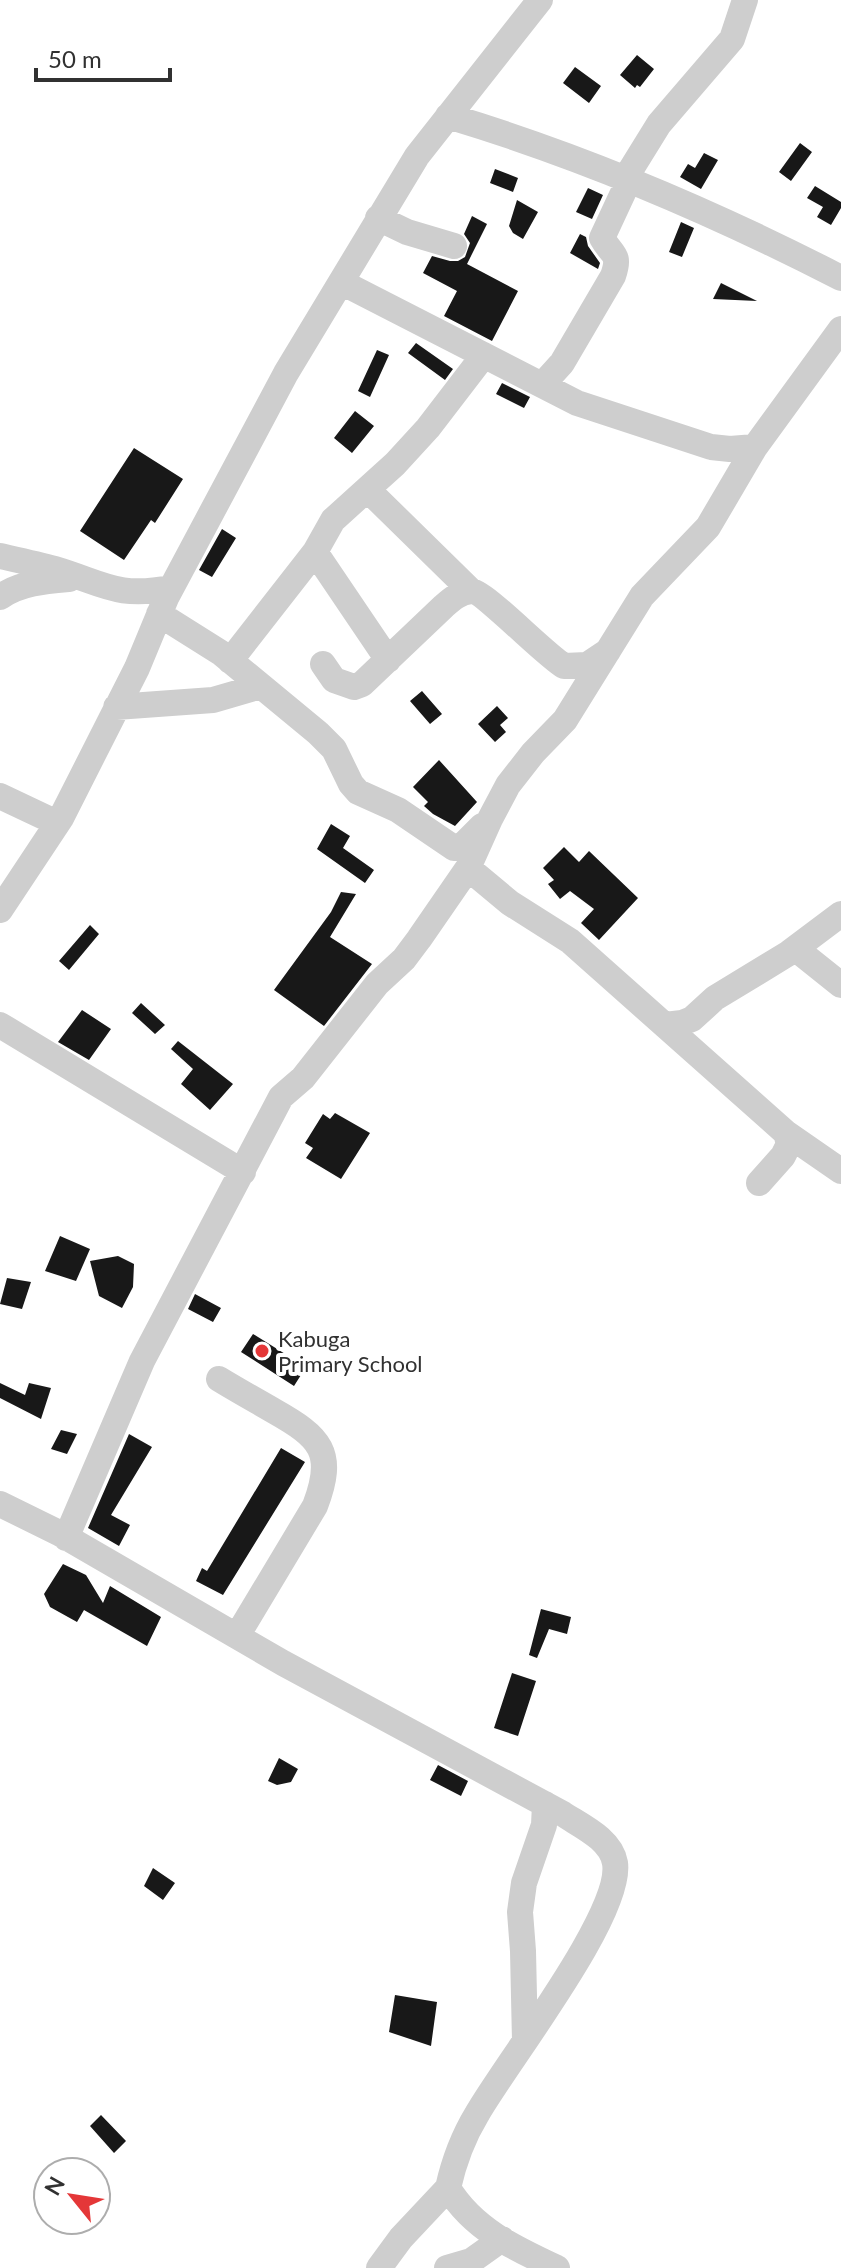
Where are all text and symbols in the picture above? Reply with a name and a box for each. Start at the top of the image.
scale bar [36,32,170,82]
text: 50 m [48,44,102,73]
place label: Kabuga Primary School [278,1325,423,1377]
marker: Kabuga Primary School [253,1342,271,1360]
north arrow [32,2156,112,2236]
text: N [38,2172,70,2200]

